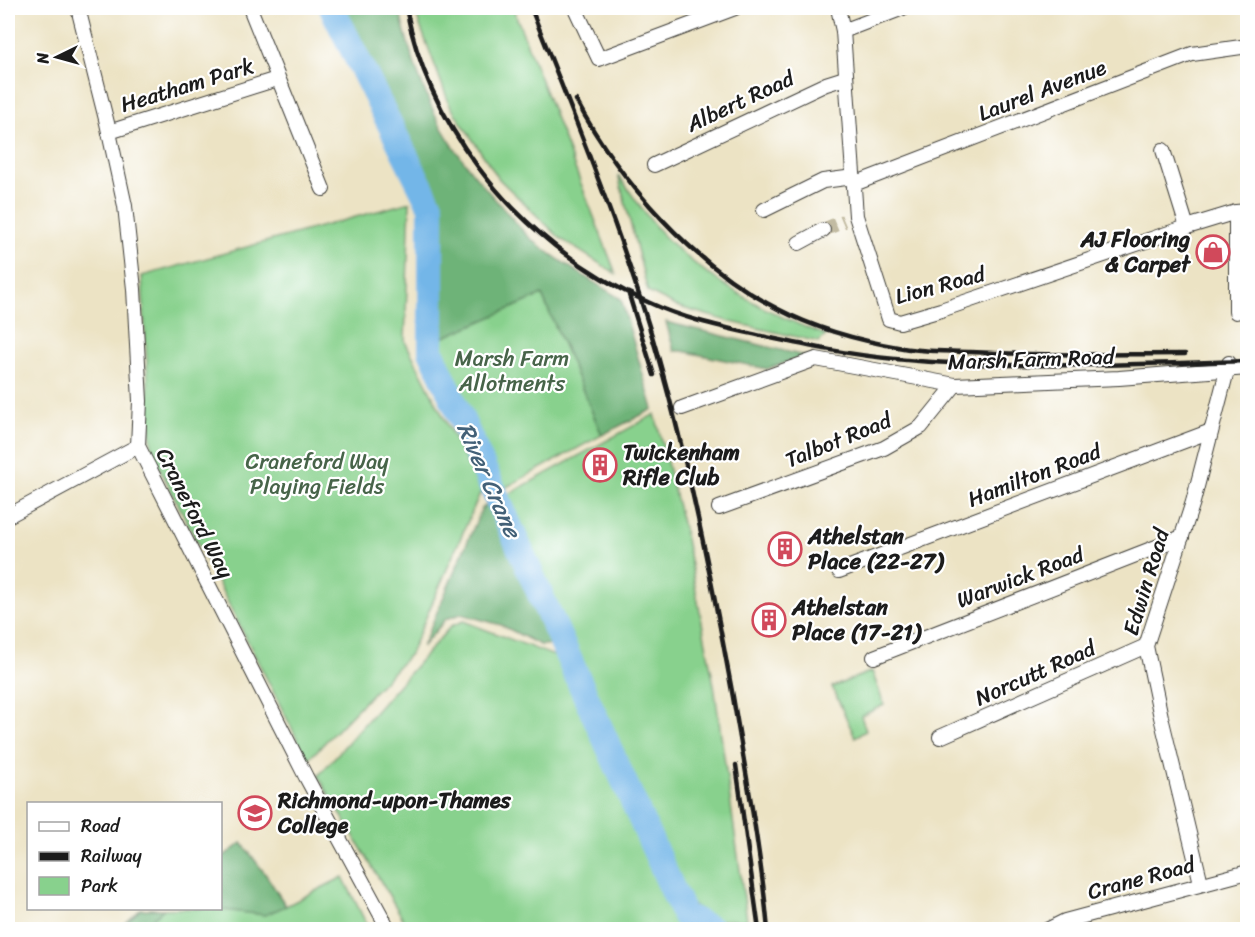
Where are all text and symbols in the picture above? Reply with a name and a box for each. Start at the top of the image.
north arrow [27,27,87,87]
street label: Heatham Park [115,46,259,124]
street label: Laurel Avenue [972,47,1112,132]
text: N [28,51,58,66]
street label: Albert Road [679,58,802,143]
place label: AJ Flooring & Carpet [1080,220,1191,284]
shop icon: AJ Flooring & Carpet [1195,234,1231,270]
street label: Lion Road [891,254,991,316]
street label: Marsh Farm Road [947,337,1116,381]
park label: Marsh Farm Allotments [455,339,569,403]
street label: Talbot Road [779,400,899,479]
water label: River Crane [445,415,534,547]
street label: Hamilton Road [961,431,1108,518]
place label: Twickenham Rifle Club [622,433,740,497]
street label: Craneford Way [145,440,245,586]
park label: Craneford Way Playing Fields [245,442,389,506]
building icon: Twickenham Rifle Club [582,447,618,483]
place label: Athelstan Place (22-27) [807,517,945,581]
street label: Edwin Road [1111,522,1181,640]
building icon: Athelstan Place (22-27) [767,531,803,567]
street label: Warwick Road [951,534,1091,619]
place label: Athelstan Place (17-21) [791,588,923,652]
building icon: Athelstan Place (17-21) [751,602,787,638]
street label: Norcutt Road [968,628,1103,717]
place label: Richmond-upon-Thames College [277,781,512,845]
school or university icon: Richmond-upon-Thames College [237,795,273,831]
legend [27,802,222,910]
text: Road [81,810,121,842]
text: Railway [81,840,143,872]
street label: Crane Road [1083,845,1200,911]
text: Park [81,870,118,902]

